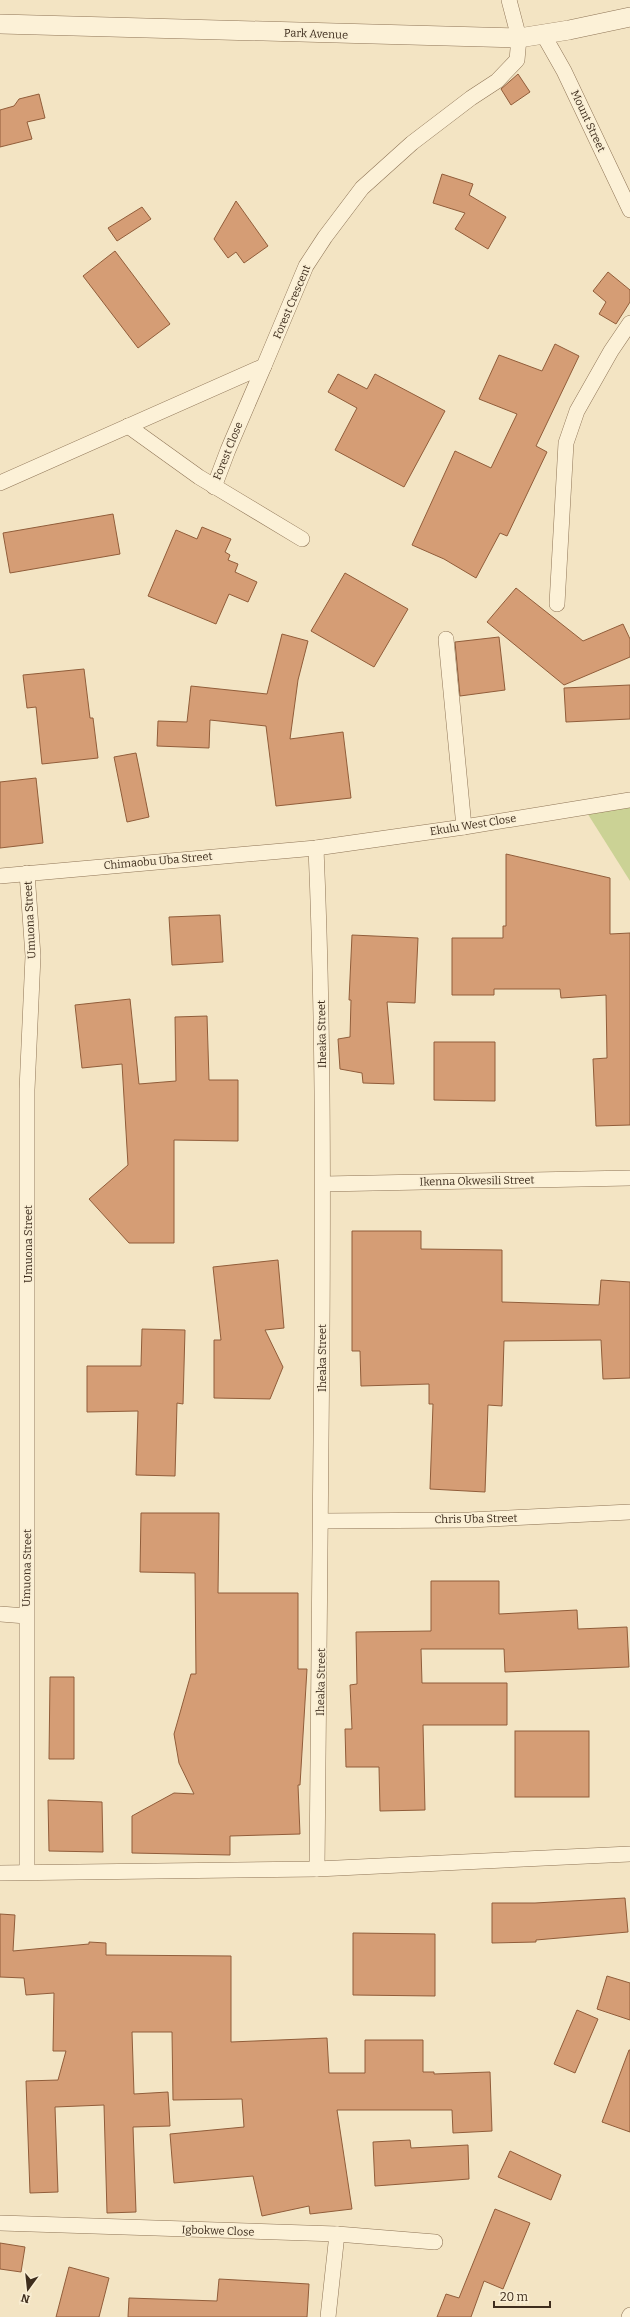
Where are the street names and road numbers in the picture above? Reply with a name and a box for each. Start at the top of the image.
street label: Park Avenue [284,26,348,42]
street label: Mount Street [568,88,608,154]
street label: Forest Crescent [271,263,313,341]
street label: Forest Close [210,420,246,482]
street label: Ekulu West Close [429,812,517,838]
street label: Chimaobu Uba Street [103,850,213,872]
street label: Umuona Street [21,881,39,959]
street label: Iheaka Street [315,1000,329,1068]
street label: Ikenna Okwesili Street [419,1173,535,1189]
street label: Umuona Street [22,1205,35,1283]
street label: Iheaka Street [316,1324,329,1392]
street label: Chris Uba Street [434,1512,518,1526]
street label: Umuona Street [20,1529,34,1607]
street label: Iheaka Street [314,1648,328,1716]
street label: Igbokwe Close [181,2223,255,2239]

